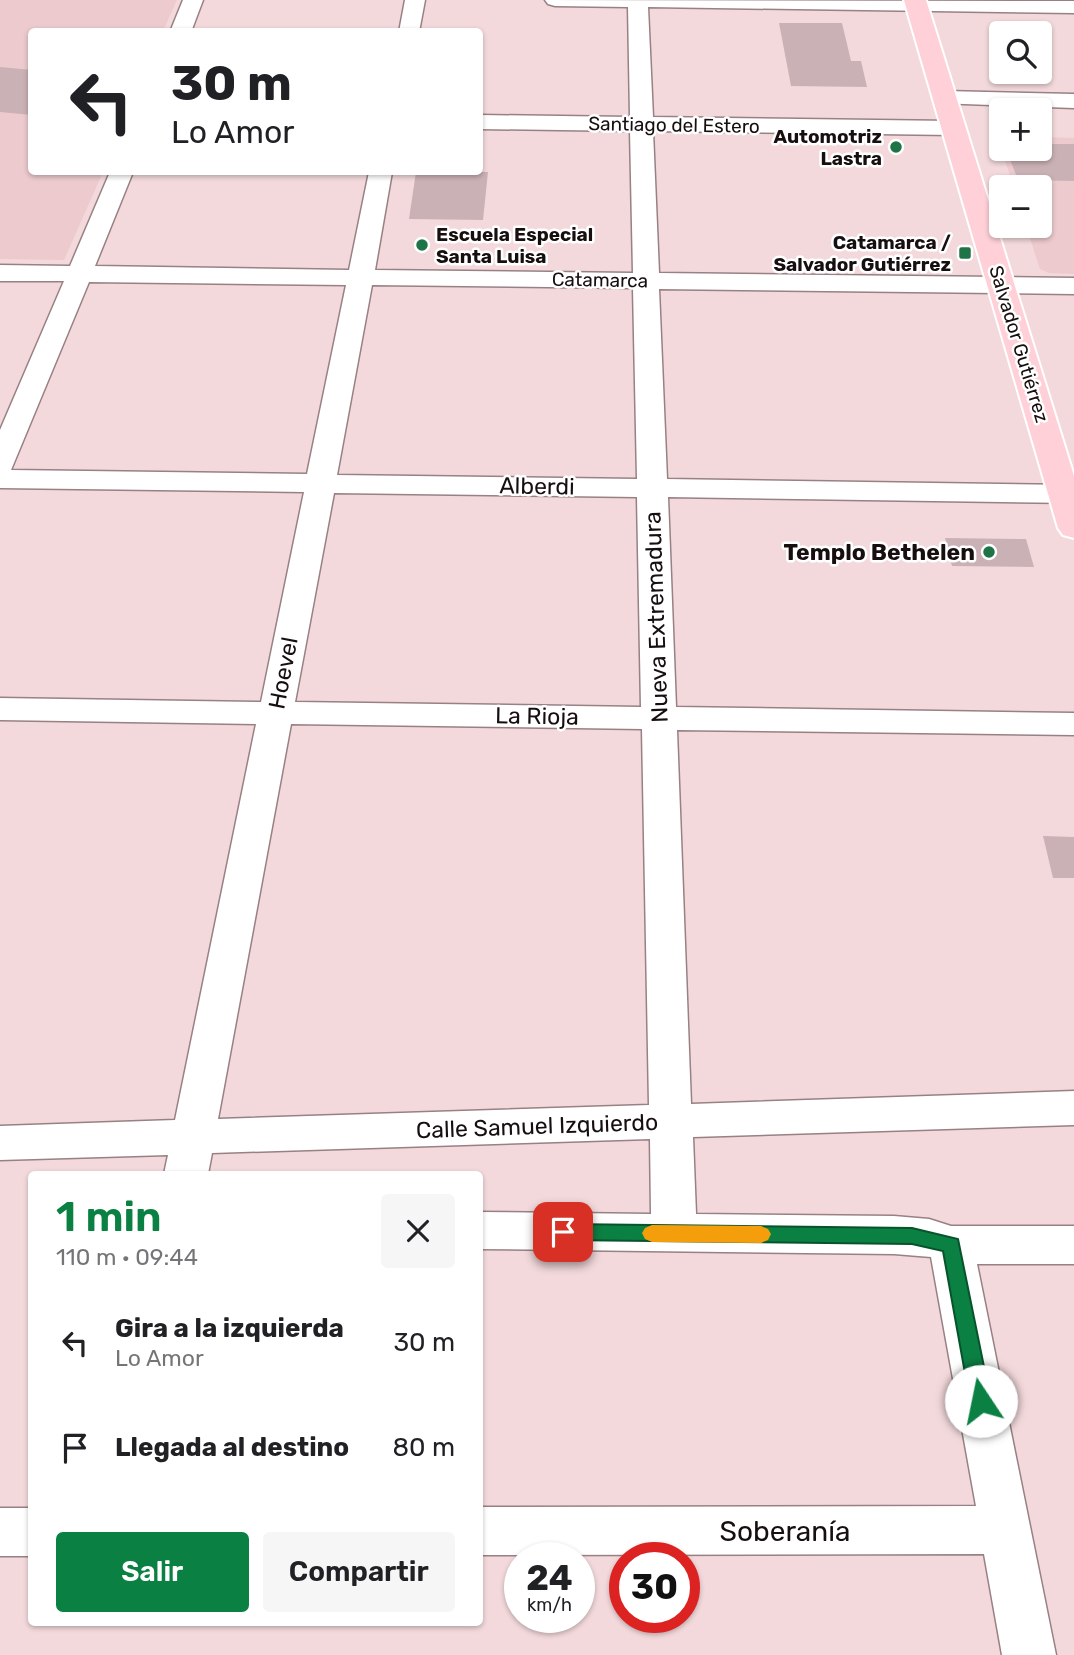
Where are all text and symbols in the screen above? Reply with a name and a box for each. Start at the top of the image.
map controls [989,21,1052,238]
button: search [989,21,1052,84]
text: 30 m [171,54,292,112]
icon: left [56,56,147,147]
button: + [989,98,1052,161]
street label: Santiago del Estero [588,112,760,138]
text: Lo Amor [171,113,294,151]
place label: Automotriz Lastra [773,125,882,170]
marker: Automotriz Lastra [888,139,904,155]
button: − [989,175,1052,238]
place label: Escuela Especial Santa Luisa [436,223,593,268]
place label: Catamarca / Salvador Gutiérrez [773,231,951,276]
marker: Escuela Especial Santa Luisa [414,237,430,253]
marker: Catamarca / Salvador Gutiérrez [957,245,973,261]
street label: Salvador Gutiérrez [984,263,1054,425]
street label: Catamarca [552,268,648,292]
street label: Alberdi [499,471,575,501]
street label: Nueva Extremadura [638,511,674,723]
place label: Templo Bethelen [784,538,975,566]
marker: Templo Bethelen [981,544,997,560]
street label: Hoevel [262,635,304,711]
street label: La Rioja [495,701,579,731]
street label: Calle Samuel Izquierdo [415,1108,659,1144]
text: 1 min [56,1192,162,1242]
button: close [381,1194,455,1268]
pin [533,1202,593,1262]
icon: arrive [544,1213,582,1251]
text: 110 m · 09:44 [56,1243,198,1271]
text: Gira a la izquierda [115,1313,344,1344]
icon: left [56,1324,94,1362]
text: 30 m [393,1327,455,1358]
text: Lo Amor [115,1344,204,1372]
position arrow [944,1364,1018,1438]
icon: arrive [56,1429,94,1467]
text: Llegada al destino [115,1432,349,1463]
text: 80 m [392,1432,455,1463]
street label: Soberanía [720,1515,850,1548]
button: Salir [56,1532,249,1612]
button: Compartir [263,1532,455,1612]
speed limit sign: 30 [609,1542,700,1633]
text: 24 [526,1557,573,1599]
text: km/h [527,1594,572,1616]

